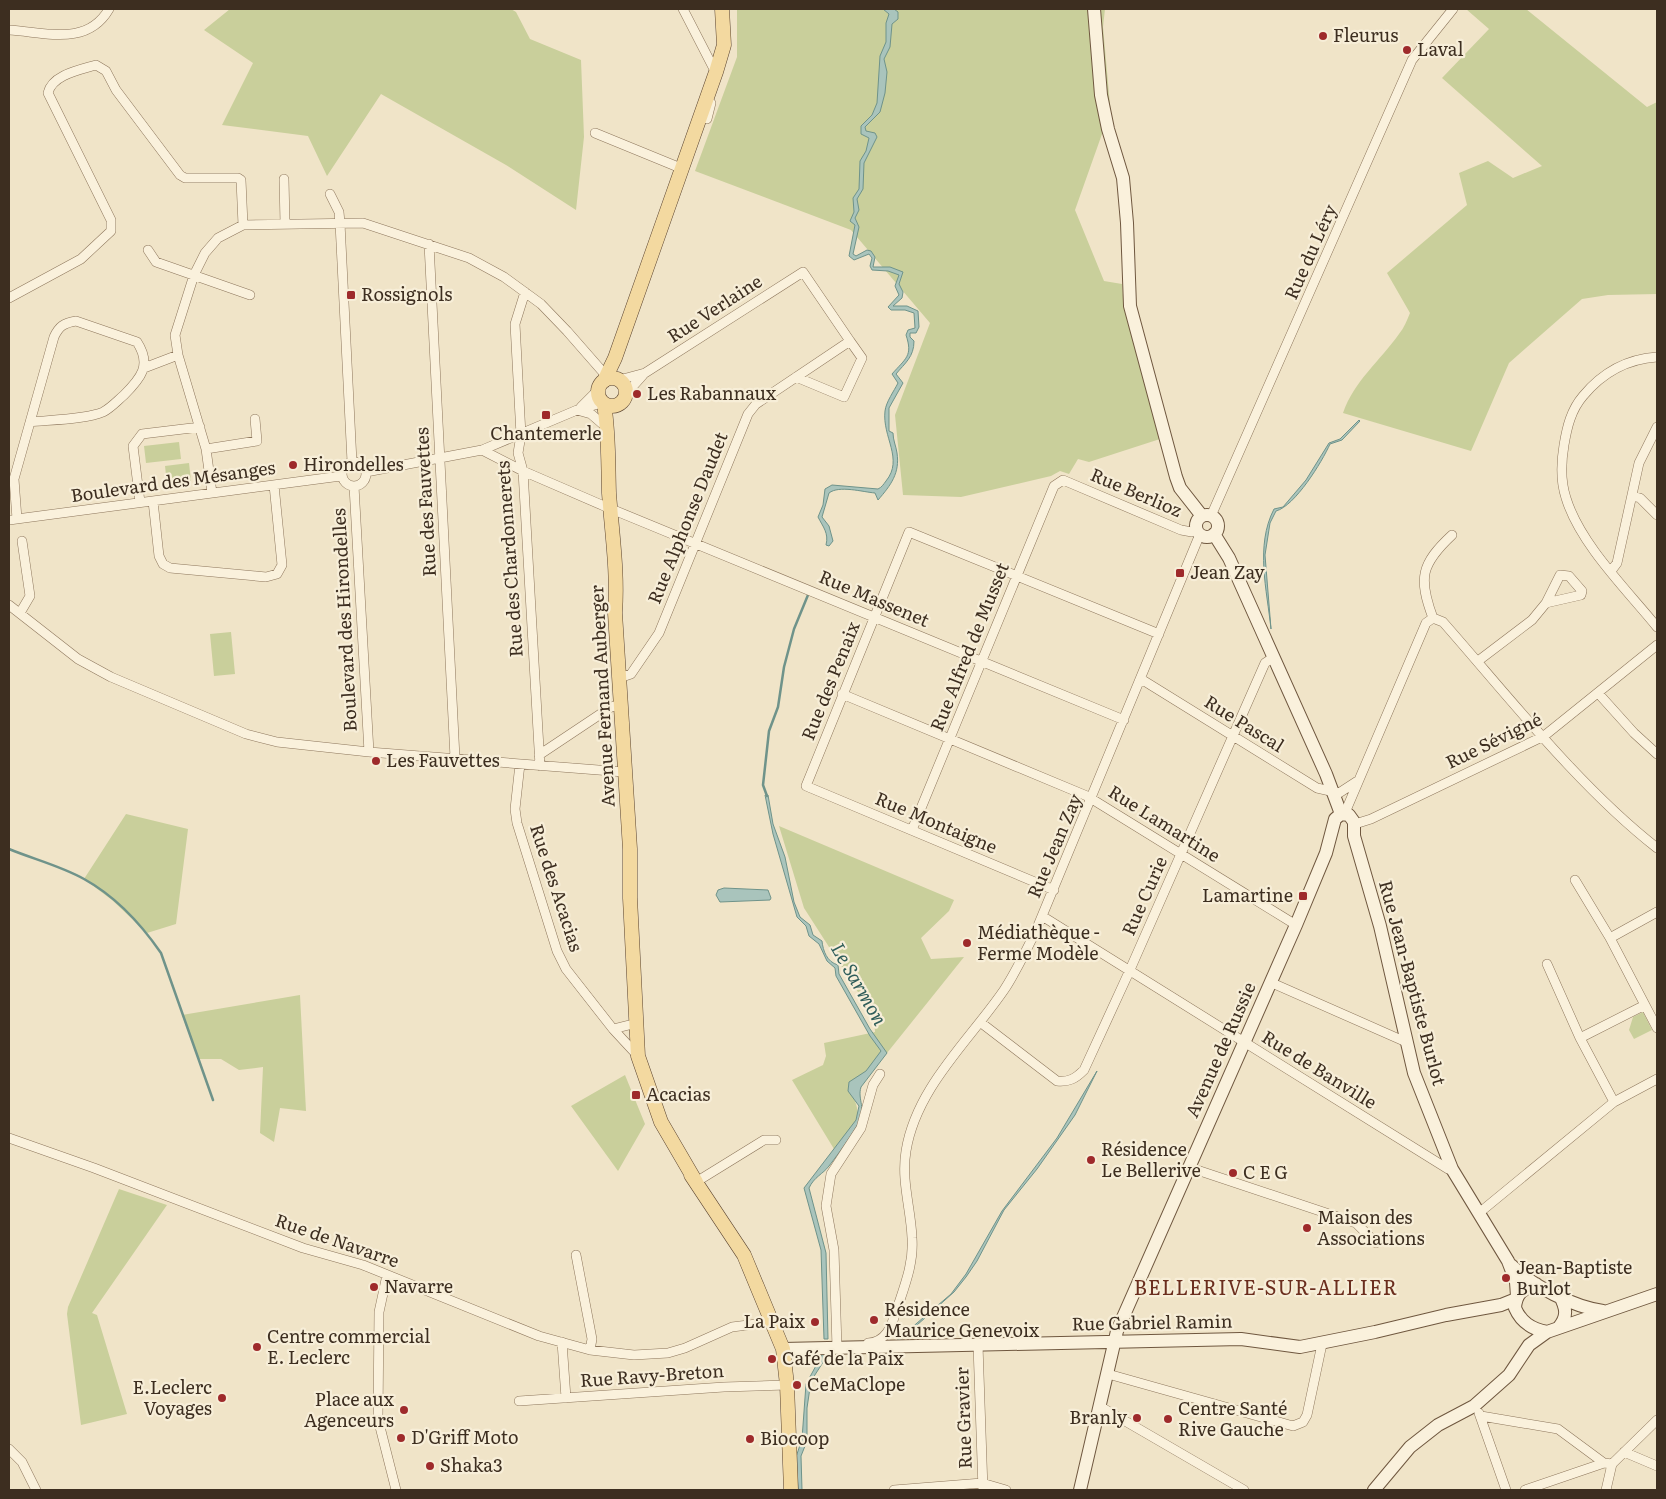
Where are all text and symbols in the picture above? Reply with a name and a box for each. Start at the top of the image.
place label: Fleurus [1333,21,1398,48]
marker: Fleurus [1317,30,1329,42]
place label: Laval [1417,35,1464,62]
marker: Laval [1401,44,1413,56]
street label: Rue du Léry [1277,199,1343,303]
street label: Rue Verlaine [661,267,767,349]
place label: Rossignols [361,280,452,307]
marker: Rossignols [345,289,357,301]
place label: Les Rabannaux [647,379,777,406]
marker: Les Rabannaux [631,388,643,400]
marker: Chantemerle [540,409,552,421]
place label: Chantemerle [490,419,602,446]
street label: Rue des Fauvettes [407,427,442,578]
street label: Rue Alphonse Daudet [640,427,734,607]
place label: Hirondelles [303,450,404,477]
street label: Boulevard des Mésanges [69,453,277,508]
marker: Hirondelles [287,459,299,471]
street label: Rue des Chardonnerets [488,460,529,658]
street label: Rue Berlioz [1087,460,1187,523]
street label: Boulevard des Hirondelles [324,508,363,733]
street label: Rue Alfred de Musset [922,557,1015,735]
place label: Jean Zay [1190,558,1265,585]
street label: Rue Massenet [815,562,935,633]
marker: Jean Zay [1174,567,1186,579]
street label: Avenue Fernand Auberger [582,584,621,808]
street label: Rue des Penaix [793,616,866,744]
street label: Rue Pascal [1200,687,1290,758]
street label: Rue Sévigné [1441,705,1546,775]
place label: Les Fauvettes [386,746,500,773]
marker: Les Fauvettes [370,755,382,767]
street label: Rue Lamartine [1104,777,1226,868]
street label: Rue Montaigne [871,784,1002,859]
street label: Rue Jean Zay [1019,788,1088,902]
street label: Rue des Acacias [524,820,591,955]
street label: Rue Curie [1114,851,1173,939]
street label: Rue Jean-Baptiste Burlot [1373,877,1454,1089]
place label: Lamartine [1202,881,1293,908]
marker: Lamartine [1297,890,1309,902]
place label: Médiathèque - Ferme Modèle [977,918,1100,966]
water label: Le Sarmon [825,937,895,1031]
marker: Médiathèque - Ferme Modèle [961,937,973,949]
street label: Avenue de Russie [1178,977,1262,1121]
street label: Rue de Banville [1257,1023,1382,1115]
place label: Acacias [646,1080,710,1107]
marker: Acacias [630,1089,642,1101]
place label: Résidence Le Bellerive [1101,1135,1201,1183]
marker: Résidence Le Bellerive [1085,1154,1097,1166]
place label: C E G [1243,1158,1288,1185]
marker: C E G [1227,1167,1239,1179]
place label: Maison des Associations [1317,1203,1425,1251]
street label: Rue de Navarre [272,1206,403,1273]
marker: Maison des Associations [1301,1222,1313,1234]
place label: Jean-Baptiste Burlot [1516,1253,1632,1301]
district label: BELLERIVE-SUR-ALLIER [1134,1271,1398,1301]
place label: Navarre [384,1272,453,1299]
marker: Jean-Baptiste Burlot [1500,1272,1512,1284]
marker: Navarre [368,1281,380,1293]
place label: Résidence Maurice Genevoix [884,1295,1040,1343]
place label: La Paix [743,1307,806,1334]
street label: Rue Gabriel Ramin [1071,1307,1233,1336]
marker: Résidence Maurice Genevoix [868,1314,880,1326]
marker: La Paix [809,1316,821,1328]
place label: Centre commercial E. Leclerc [267,1322,430,1370]
marker: Centre commercial E. Leclerc [251,1341,263,1353]
place label: Café de la Paix [782,1344,904,1371]
marker: Café de la Paix [766,1353,778,1365]
street label: Rue Ravy-Breton [579,1356,725,1393]
street label: Rue Gravier [947,1366,978,1469]
place label: CeMaClope [807,1370,905,1397]
place label: E.Leclerc Voyages [133,1373,212,1421]
marker: CeMaClope [791,1379,803,1391]
place label: Place aux Agenceurs [304,1385,395,1433]
marker: E.Leclerc Voyages [216,1392,228,1404]
place label: Centre Santé Rive Gauche [1178,1394,1287,1442]
place label: Branly [1069,1403,1128,1430]
marker: Place aux Agenceurs [398,1404,410,1416]
marker: Branly [1131,1412,1143,1424]
marker: Centre Santé Rive Gauche [1162,1413,1174,1425]
place label: D'Griff Moto [411,1423,519,1450]
place label: Biocoop [760,1424,829,1451]
marker: D'Griff Moto [395,1432,407,1444]
marker: Biocoop [744,1433,756,1445]
place label: Shaka3 [440,1451,503,1478]
marker: Shaka3 [424,1460,436,1472]

